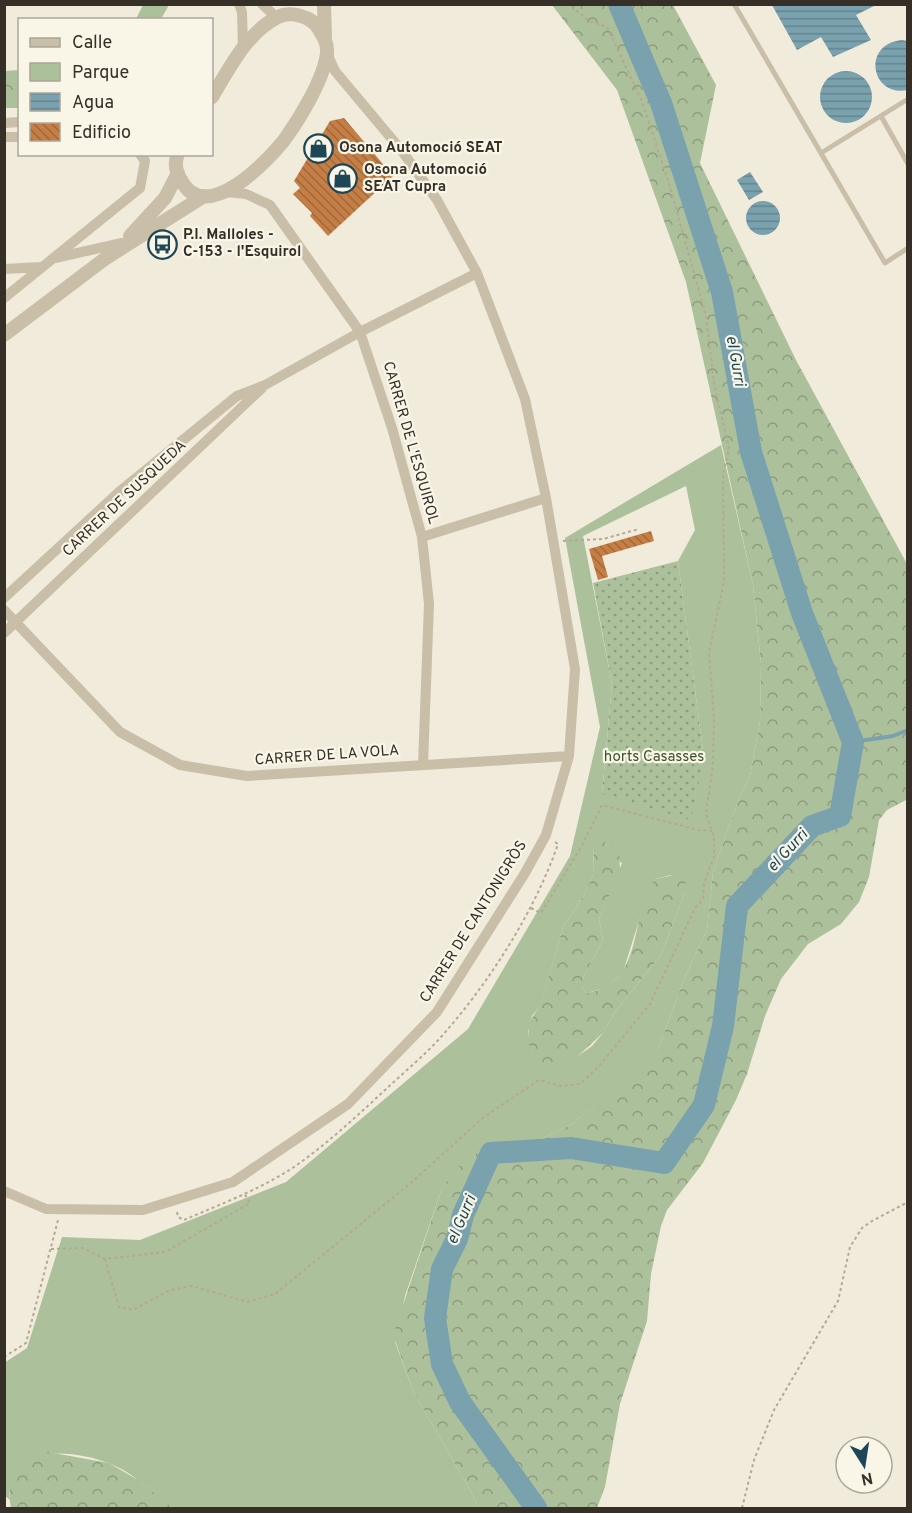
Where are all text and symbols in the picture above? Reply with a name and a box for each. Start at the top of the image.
legend [18,18,213,156]
text: Calle [72,32,112,55]
text: Parque [72,62,129,85]
text: Agua [72,92,114,115]
text: Edificio [72,122,131,145]
shop icon: Osona Automoció SEAT [302,132,334,164]
place label: Osona Automoció SEAT [339,139,503,158]
place label: Osona Automoció SEAT Cupra [364,161,487,197]
shop icon: Osona Automoció SEAT Cupra [327,163,359,195]
place label: P.I. Malloles - C-153 - l'Esquirol [183,226,301,262]
bus stop icon: P.I. Malloles - C-153 - l'Esquirol [146,228,178,260]
water label: el Gurri [721,334,749,389]
street label: CARRER DE L'ESQUIROL [378,359,442,527]
street label: CARRER DE SUSQUEDA [59,437,191,561]
street label: CARRER DE LA VOLA [254,741,400,771]
park label: horts Casasses [604,748,704,767]
water label: el Gurri [763,825,814,877]
street label: CARRER DE CANTONIGRÒS [414,836,532,1007]
water label: el Gurri [443,1192,482,1247]
north arrow [834,1435,894,1495]
text: N [859,1467,874,1489]

